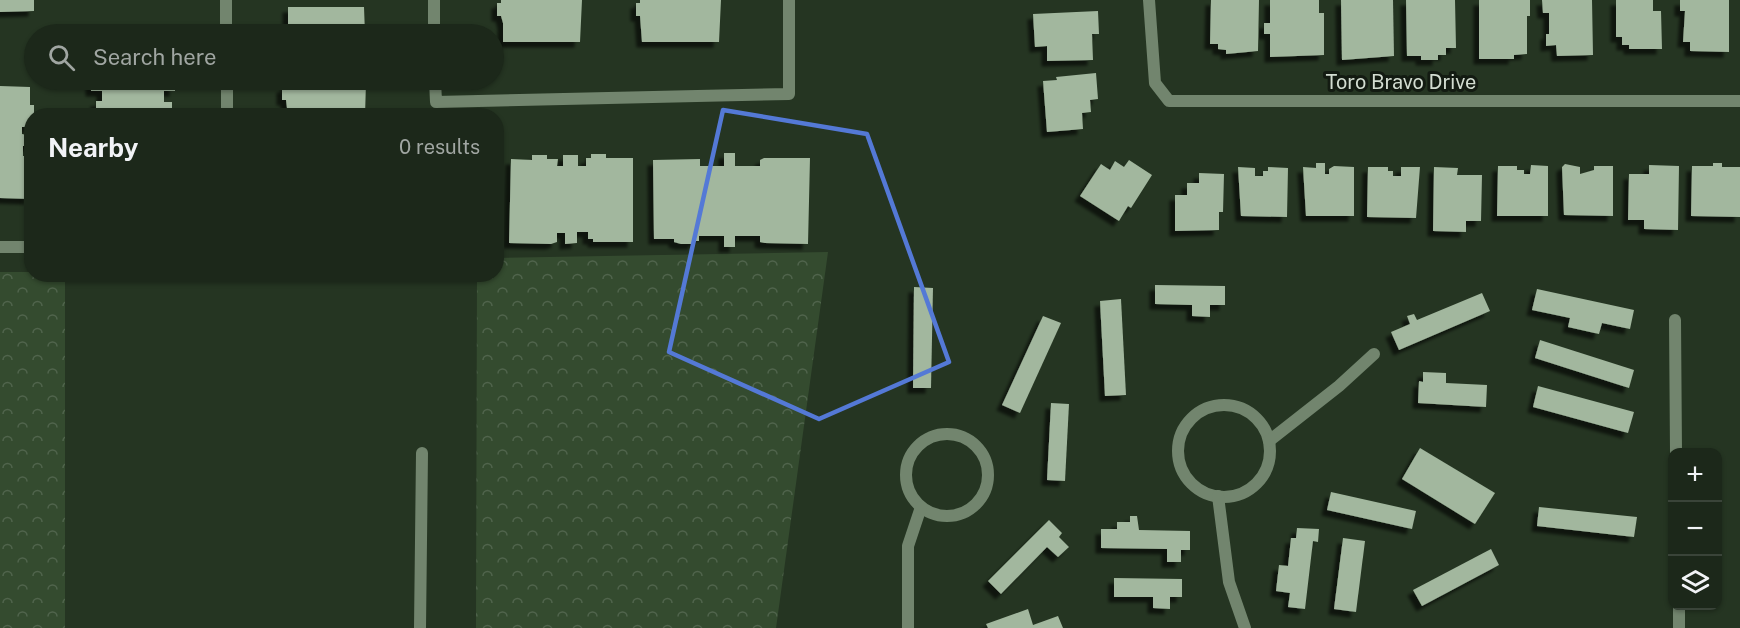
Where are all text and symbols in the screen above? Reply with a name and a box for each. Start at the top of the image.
search box [24,24,504,90]
icon: search [45,41,78,74]
text: Search here [93,44,217,70]
street label: Toro Bravo Drive [1326,70,1476,94]
text: Nearby [48,132,138,163]
text: 0 results [399,135,480,159]
map controls [1668,448,1722,610]
button: + [1668,448,1722,502]
button: − [1668,502,1722,556]
button: layers [1668,556,1722,610]

